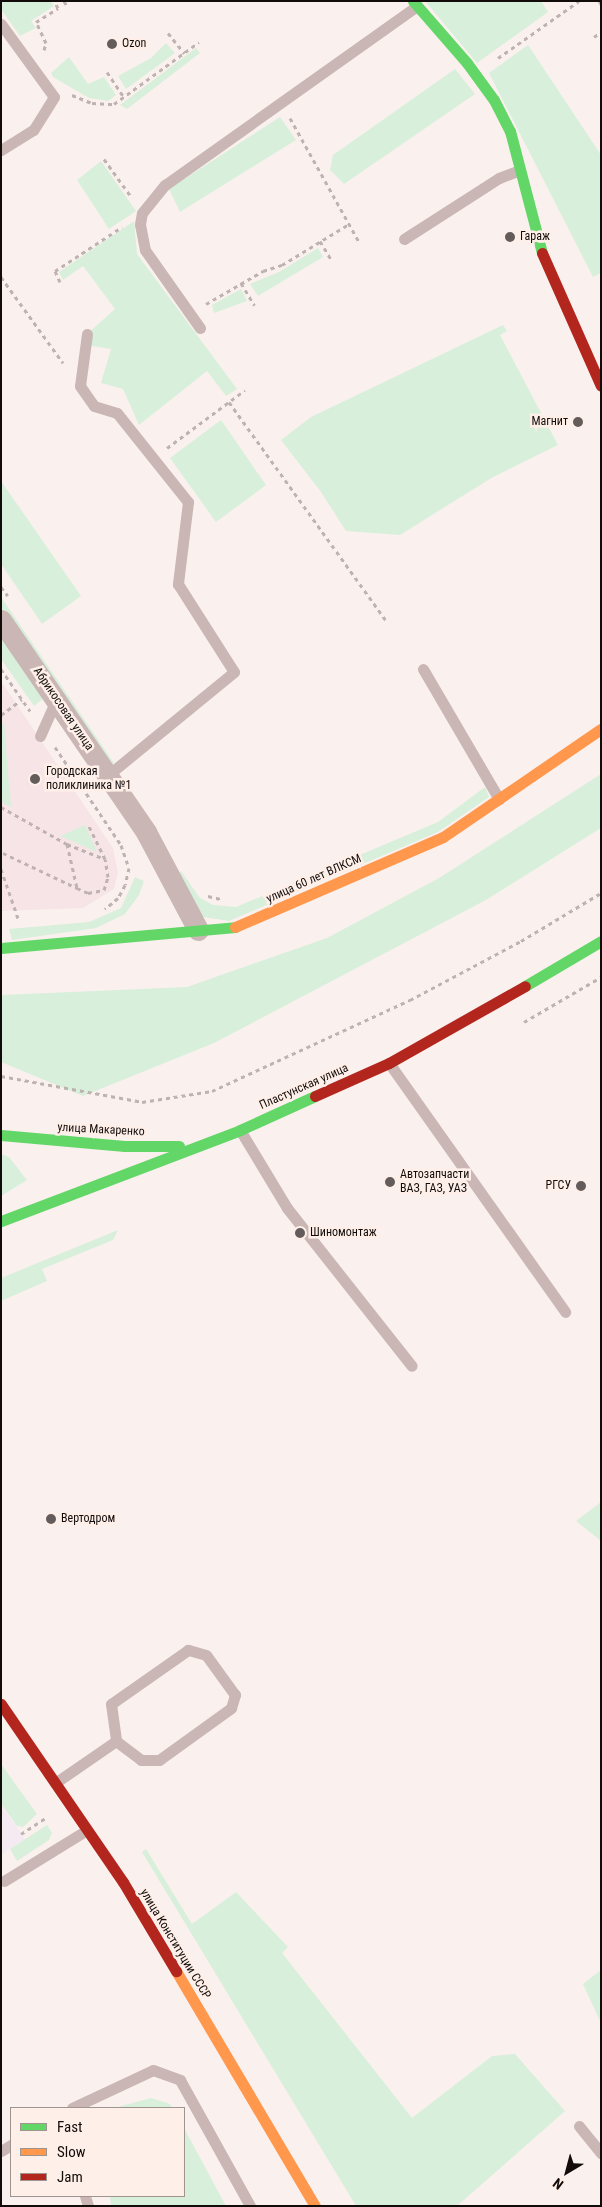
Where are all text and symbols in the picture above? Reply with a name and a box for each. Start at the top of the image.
place label: Ozon [122,37,146,51]
marker: Ozon [106,38,118,50]
place label: Гараж [520,230,550,244]
marker: Гараж [504,231,516,243]
place label: Магнит [531,415,568,429]
marker: Магнит [572,416,584,428]
street label: Абрикосовая улица [30,665,96,753]
place label: Городская поликлиника №1 [46,765,131,793]
marker: Городская поликлиника №1 [28,772,42,786]
street label: улица 60 лет ВЛКСМ [264,852,364,906]
street label: Пластунская улица [257,1061,351,1113]
street label: улица Макаренко [57,1121,145,1139]
place label: Автозапчасти ВАЗ, ГАЗ, УАЗ [400,1168,469,1196]
marker: Автозапчасти ВАЗ, ГАЗ, УАЗ [384,1176,396,1188]
place label: РГСУ [546,1179,571,1193]
marker: РГСУ [575,1180,587,1192]
place label: Шиномонтаж [310,1226,377,1240]
marker: Шиномонтаж [294,1227,306,1239]
place label: Вертодром [61,1512,115,1526]
marker: Вертодром [45,1513,57,1525]
street label: улица Конституции СССР [136,1886,214,2002]
legend [10,2107,185,2197]
text: Fast [57,2118,82,2136]
text: Slow [57,2143,86,2161]
north arrow [542,2147,592,2197]
text: Jam [57,2168,83,2186]
text: N [550,2175,566,2193]

